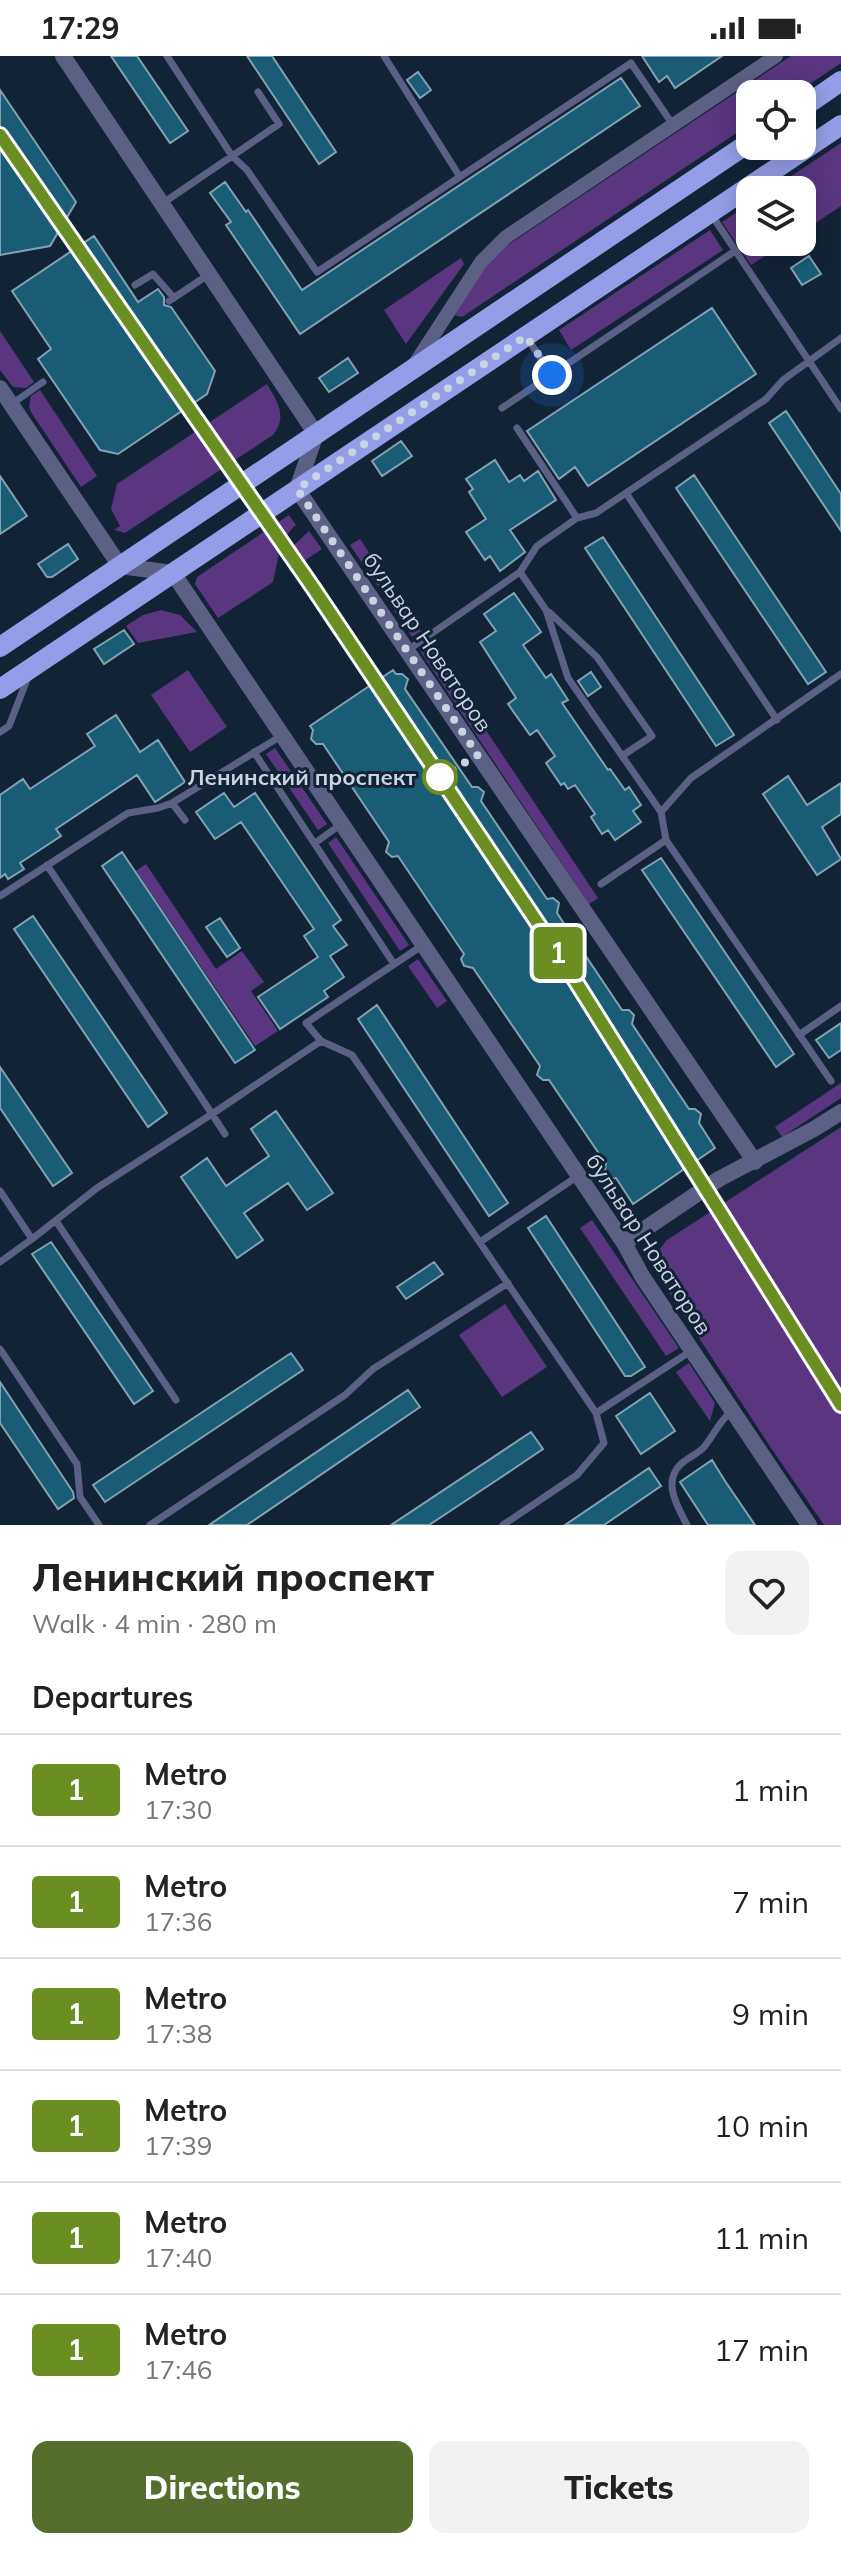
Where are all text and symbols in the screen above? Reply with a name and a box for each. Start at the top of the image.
text: 17:29 [40,9,119,47]
map controls [736,80,816,256]
button: locate [736,80,816,160]
button: layers [736,176,816,256]
your location [532,355,572,395]
street label: бульвар Новаторов [358,547,498,737]
marker: Ленинский проспект [423,760,457,794]
place label: Ленинский проспект [188,763,416,791]
line badge: 1 [532,927,584,979]
text: 1 [550,935,566,970]
street label: бульвар Новаторов [580,1148,718,1340]
button: heart [725,1551,809,1635]
text: Ленинский проспект [32,1553,434,1601]
text: Walk · 4 min · 280 m [32,1607,277,1640]
text: Departures [32,1678,193,1716]
text: Metro [144,1755,227,1793]
text: 1 min [732,1771,809,1809]
text: 1 [68,1772,84,1807]
text: 17:30 [144,1793,212,1826]
text: Metro [144,1867,227,1905]
text: 7 min [732,1883,809,1921]
text: 1 [68,1884,84,1919]
text: 17:36 [144,1905,212,1938]
text: Metro [144,1979,227,2017]
text: 9 min [732,1995,809,2033]
text: 1 [68,1996,84,2031]
text: 17:38 [144,2017,212,2050]
text: Metro [144,2091,227,2129]
text: 10 min [714,2107,809,2145]
text: 1 [68,2108,84,2143]
text: 17:39 [144,2129,212,2162]
text: Metro [144,2203,227,2241]
text: 11 min [714,2219,809,2257]
text: 1 [68,2220,84,2255]
text: 17:40 [144,2241,212,2274]
text: Metro [144,2315,227,2353]
text: 17 min [714,2331,809,2369]
text: 1 [68,2332,84,2367]
text: 17:46 [144,2353,212,2386]
button: Directions [32,2441,413,2533]
button: Tickets [429,2441,809,2533]

